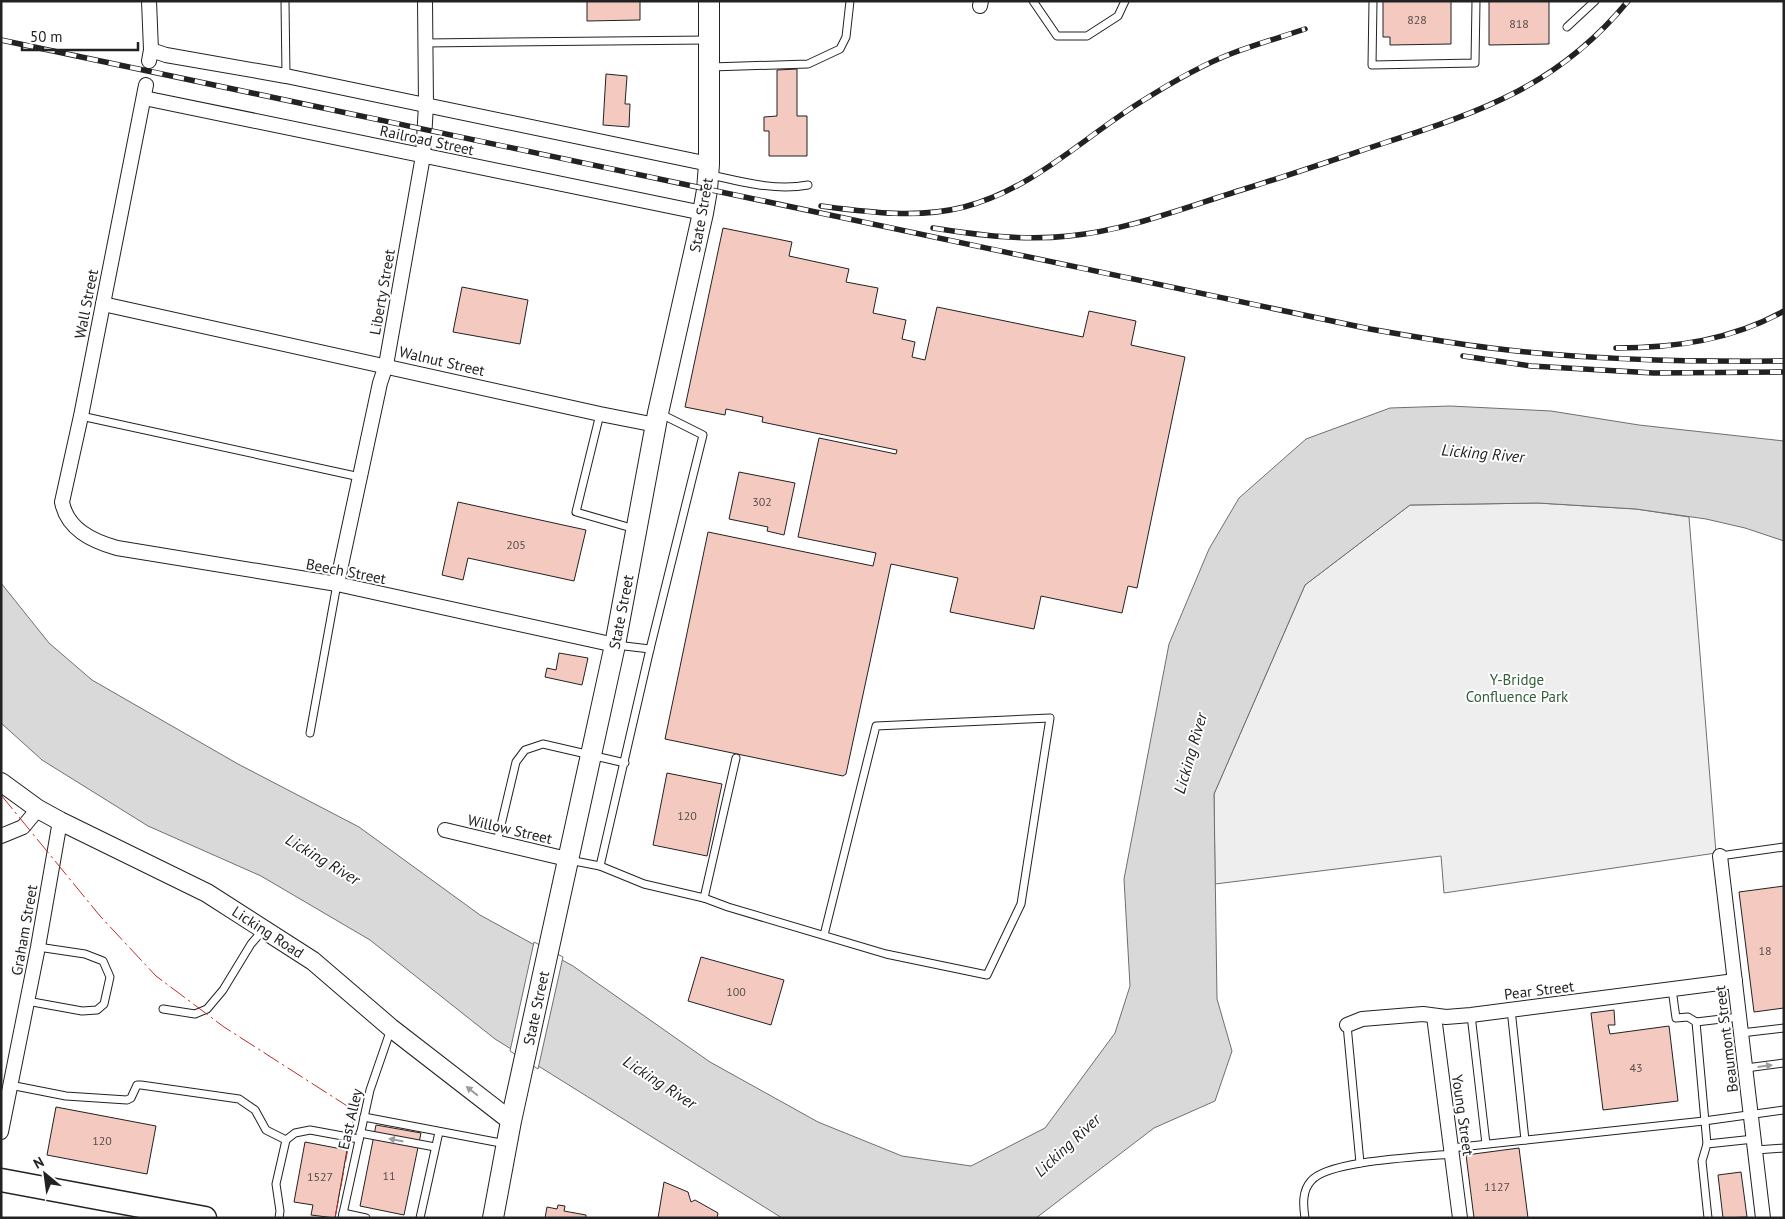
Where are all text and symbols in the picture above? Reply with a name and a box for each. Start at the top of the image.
house number: 828 [1407,12,1427,27]
house number: 818 [1509,16,1529,31]
scale bar [22,20,139,52]
text: 50 m [30,27,63,46]
street label: Railroad Street [378,121,476,159]
street label: State Street [685,176,717,254]
street label: Liberty Street [365,248,399,336]
street label: Wall Street [70,268,102,340]
street label: Walnut Street [397,342,487,380]
water label: Licking River [1441,439,1527,467]
house number: 302 [752,494,772,509]
house number: 205 [506,537,526,552]
street label: Beech Street [304,554,388,588]
street label: State Street [604,573,638,651]
park label: Y-Bridge Confluence Park [1466,670,1569,706]
water label: Licking River [1169,709,1212,796]
house number: 120 [677,808,697,823]
street label: Willow Street [466,810,554,848]
water label: Licking River [282,829,365,890]
street label: Graham Street [7,883,41,977]
street label: Licking Road [229,902,307,962]
house number: 18 [1758,943,1772,958]
street label: State Street [519,969,553,1047]
street label: Pear Street [1503,976,1575,1004]
house number: 100 [726,984,746,999]
street label: Beaumont Street [1710,984,1742,1094]
water label: Licking River [620,1051,702,1114]
house number: 43 [1629,1060,1643,1075]
one-way arrow [1757,1062,1773,1070]
street label: Young Street [1448,1073,1478,1157]
one-way arrow [465,1086,479,1096]
street label: East Alley [334,1087,366,1151]
water label: Licking River [1030,1108,1106,1181]
house number: 120 [92,1133,112,1148]
one-way arrow [389,1136,404,1144]
north arrow [20,1149,70,1199]
text: N [30,1153,47,1173]
house number: 11 [382,1168,396,1183]
house number: 1527 [307,1169,333,1184]
house number: 1127 [1484,1179,1510,1194]

